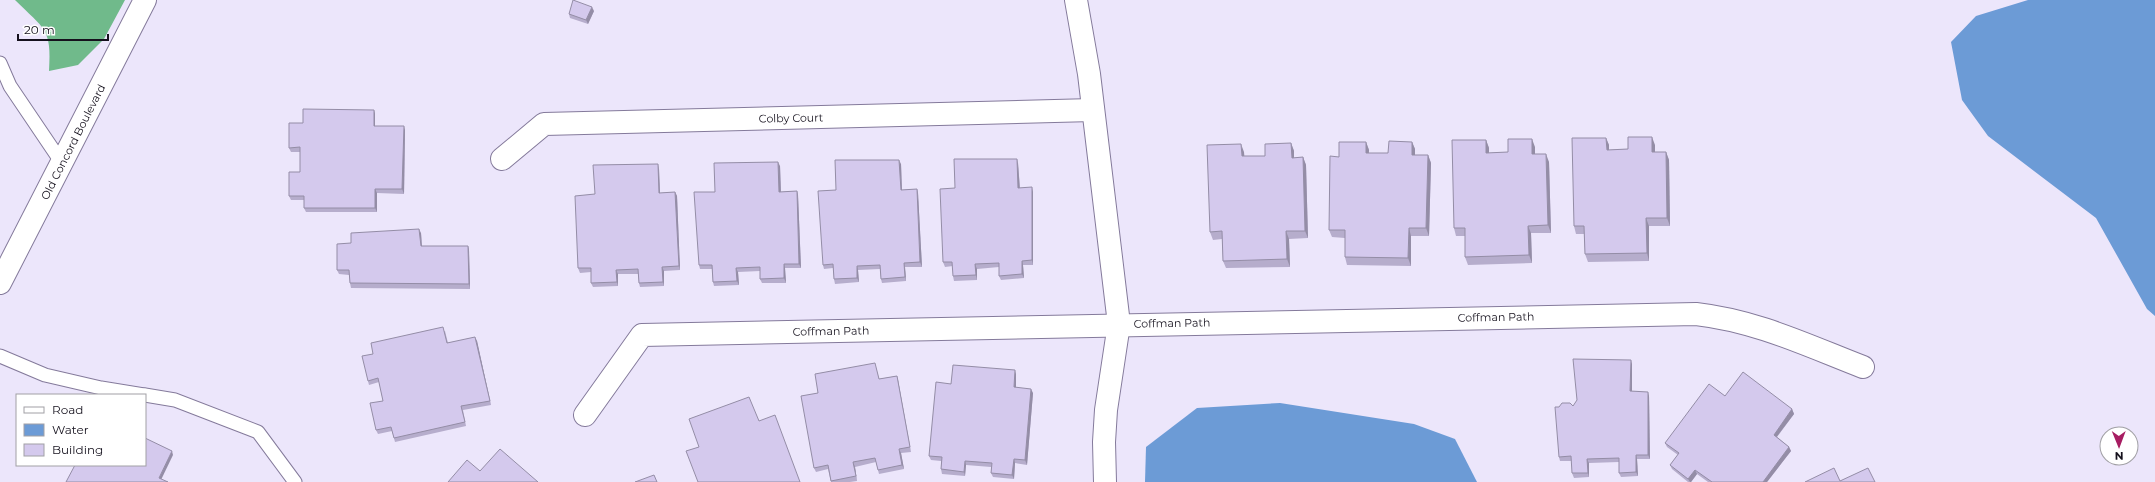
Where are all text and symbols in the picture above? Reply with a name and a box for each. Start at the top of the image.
scale bar [18,16,108,42]
text: 20 m [24,22,55,37]
street label: Old Concord Boulevard [38,82,108,202]
street label: Colby Court [759,110,824,126]
street label: Coffman Path [1458,309,1534,325]
street label: Coffman Path [1134,315,1210,331]
street label: Coffman Path [793,323,869,339]
legend [16,394,146,466]
text: Road [52,402,83,417]
text: Water [52,422,89,437]
north arrow [2099,426,2139,466]
text: Building [52,442,103,457]
text: N [2115,449,2124,463]

